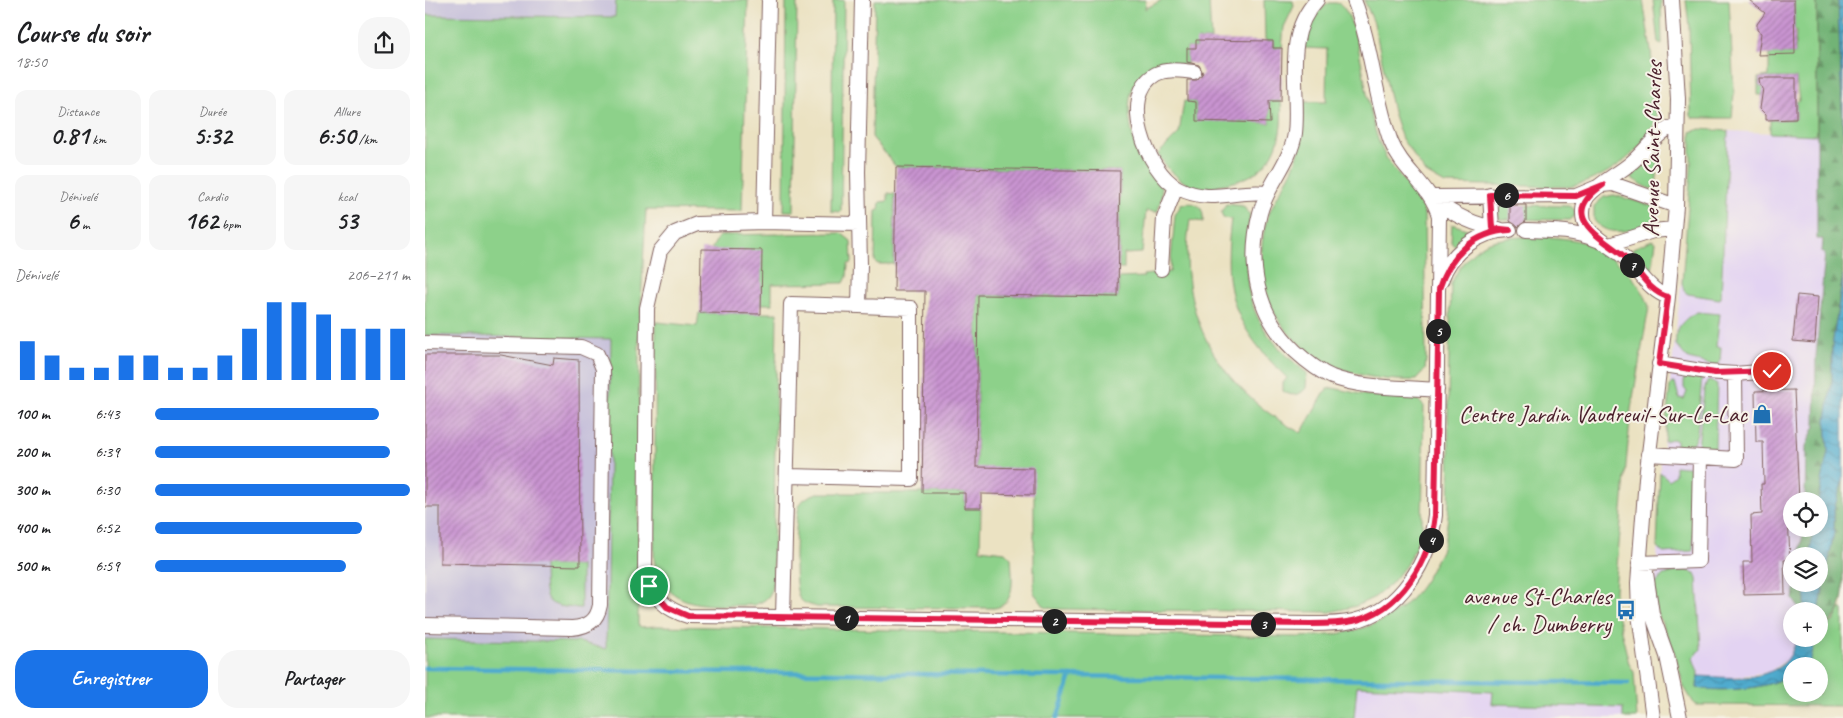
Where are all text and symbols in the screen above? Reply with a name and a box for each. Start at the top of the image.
text: Course du soir [15,15,149,50]
button: share [358,17,410,69]
text: 18:50 [15,52,47,72]
street label: Avenue Saint-Charles [1635,58,1669,237]
text: Distance [57,103,99,120]
text: Durée [199,103,226,120]
text: Allure [334,103,360,120]
text: 0.81 [50,120,89,152]
text: 5:32 [193,120,232,152]
text: 6:50 [317,120,355,152]
text: km [89,131,106,148]
text: /km [355,131,377,148]
pin: 6 [1493,182,1519,208]
text: 6 [1503,187,1510,204]
text: Dénivelé [59,188,97,205]
text: Cardio [197,188,228,205]
text: kcal [338,188,356,205]
text: 6 [67,205,78,237]
text: 162 [184,205,218,237]
text: 53 [336,205,358,237]
text: m [78,216,90,233]
text: bpm [218,216,241,233]
pin: 7 [1619,252,1645,278]
text: 7 [1629,257,1636,274]
text: Dénivelé [15,265,58,285]
text: 206–211 m [347,265,410,285]
pin: 5 [1425,318,1451,344]
text: 5 [1435,323,1442,340]
pin [1751,350,1793,392]
icon: check [1758,357,1786,385]
place label: Centre Jardin Vaudreuil-Sur-Le-Lac [1459,399,1748,429]
shop icon: Centre Jardin Vaudreuil-Sur-Le-Lac [1751,403,1773,425]
text: 100 m [15,404,50,424]
text: 6:43 [95,404,120,424]
text: 200 m [15,442,50,462]
text: 6:39 [95,442,120,462]
text: 300 m [15,480,50,500]
text: 6:30 [95,480,120,500]
map controls [1783,492,1828,702]
button: locate [1783,492,1828,537]
text: 400 m [15,518,50,538]
text: 6:52 [95,518,120,538]
pin: 4 [1419,528,1443,552]
text: 4 [1428,532,1435,549]
button: layers [1783,547,1828,592]
text: 500 m [15,556,49,576]
text: 6:59 [95,556,120,576]
pin [628,565,670,607]
icon: arrive [635,572,663,600]
place label: avenue St-Charles / ch. Dumberry [1463,581,1614,639]
bus stop icon: avenue St-Charles / ch. Dumberry [1615,599,1637,621]
button: + [1783,602,1828,647]
pin: 1 [833,606,859,630]
pin: 2 [1041,608,1067,634]
text: 1 [843,610,850,627]
pin: 3 [1251,612,1275,636]
text: 2 [1051,613,1058,630]
text: 3 [1260,616,1267,633]
button: Enregistrer [15,650,208,708]
button: Partager [218,650,410,708]
button: − [1783,657,1828,702]

